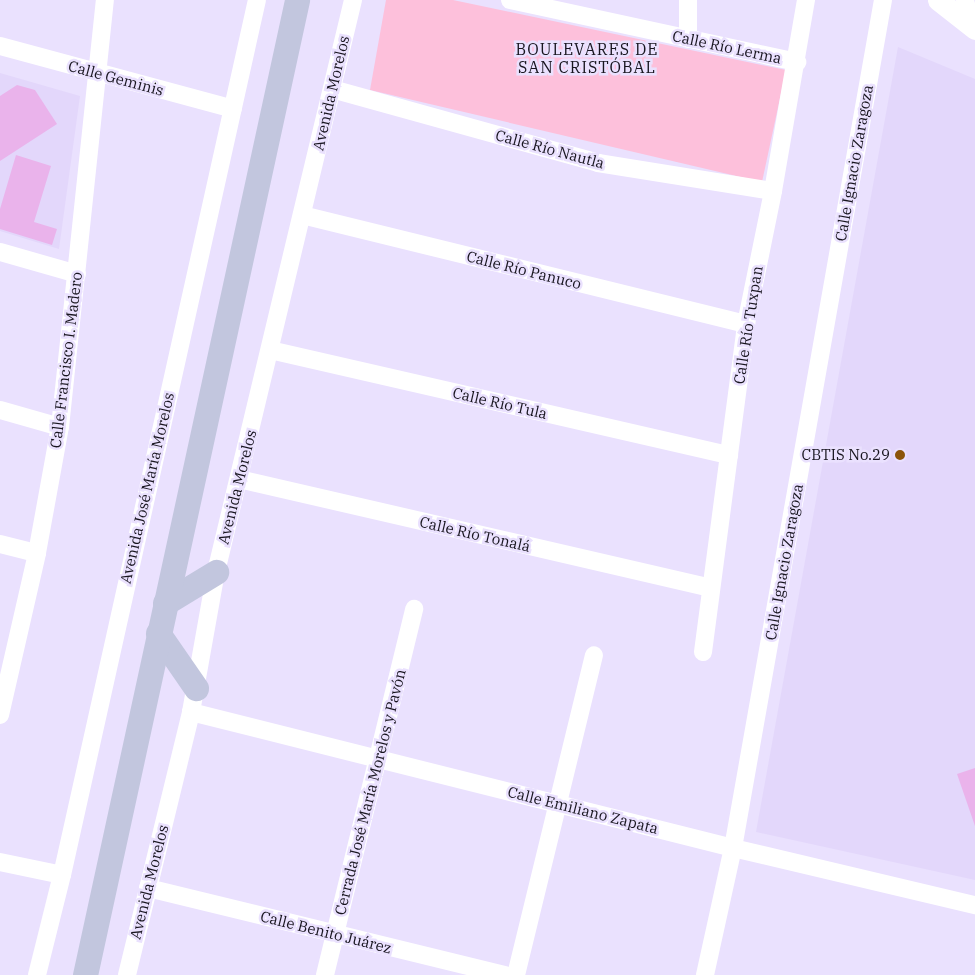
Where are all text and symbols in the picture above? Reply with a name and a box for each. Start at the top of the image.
street label: Calle Río Lerma [671,27,783,67]
street label: Avenida Morelos [309,34,353,152]
district label: BOULEVARES DE SAN CRISTÓBAL [514,39,660,77]
street label: Calle Geminis [66,57,166,99]
street label: Calle Ignacio Zaragoza [831,83,877,243]
street label: Calle Río Nautla [494,126,606,172]
street label: Calle Río Panuco [465,247,583,293]
street label: Calle Río Tuxpan [730,265,766,385]
street label: Calle Francisco I. Madero [46,271,86,449]
street label: Calle Río Tula [451,383,549,423]
street label: Avenida José María Morelos [116,391,178,585]
street label: Avenida Morelos [214,428,260,546]
place label: CBTIS No.29 [802,446,890,464]
marker: CBTIS No.29 [894,449,906,461]
street label: Calle Ignacio Zaragoza [761,482,807,642]
street label: Calle Río Tonalá [418,513,532,555]
street label: Cerrada José María Morelos y Pavón [331,667,409,917]
street label: Calle Emiliano Zapata [506,783,660,837]
street label: Avenida Morelos [126,823,172,941]
street label: Calle Benito Juárez [259,907,393,957]

